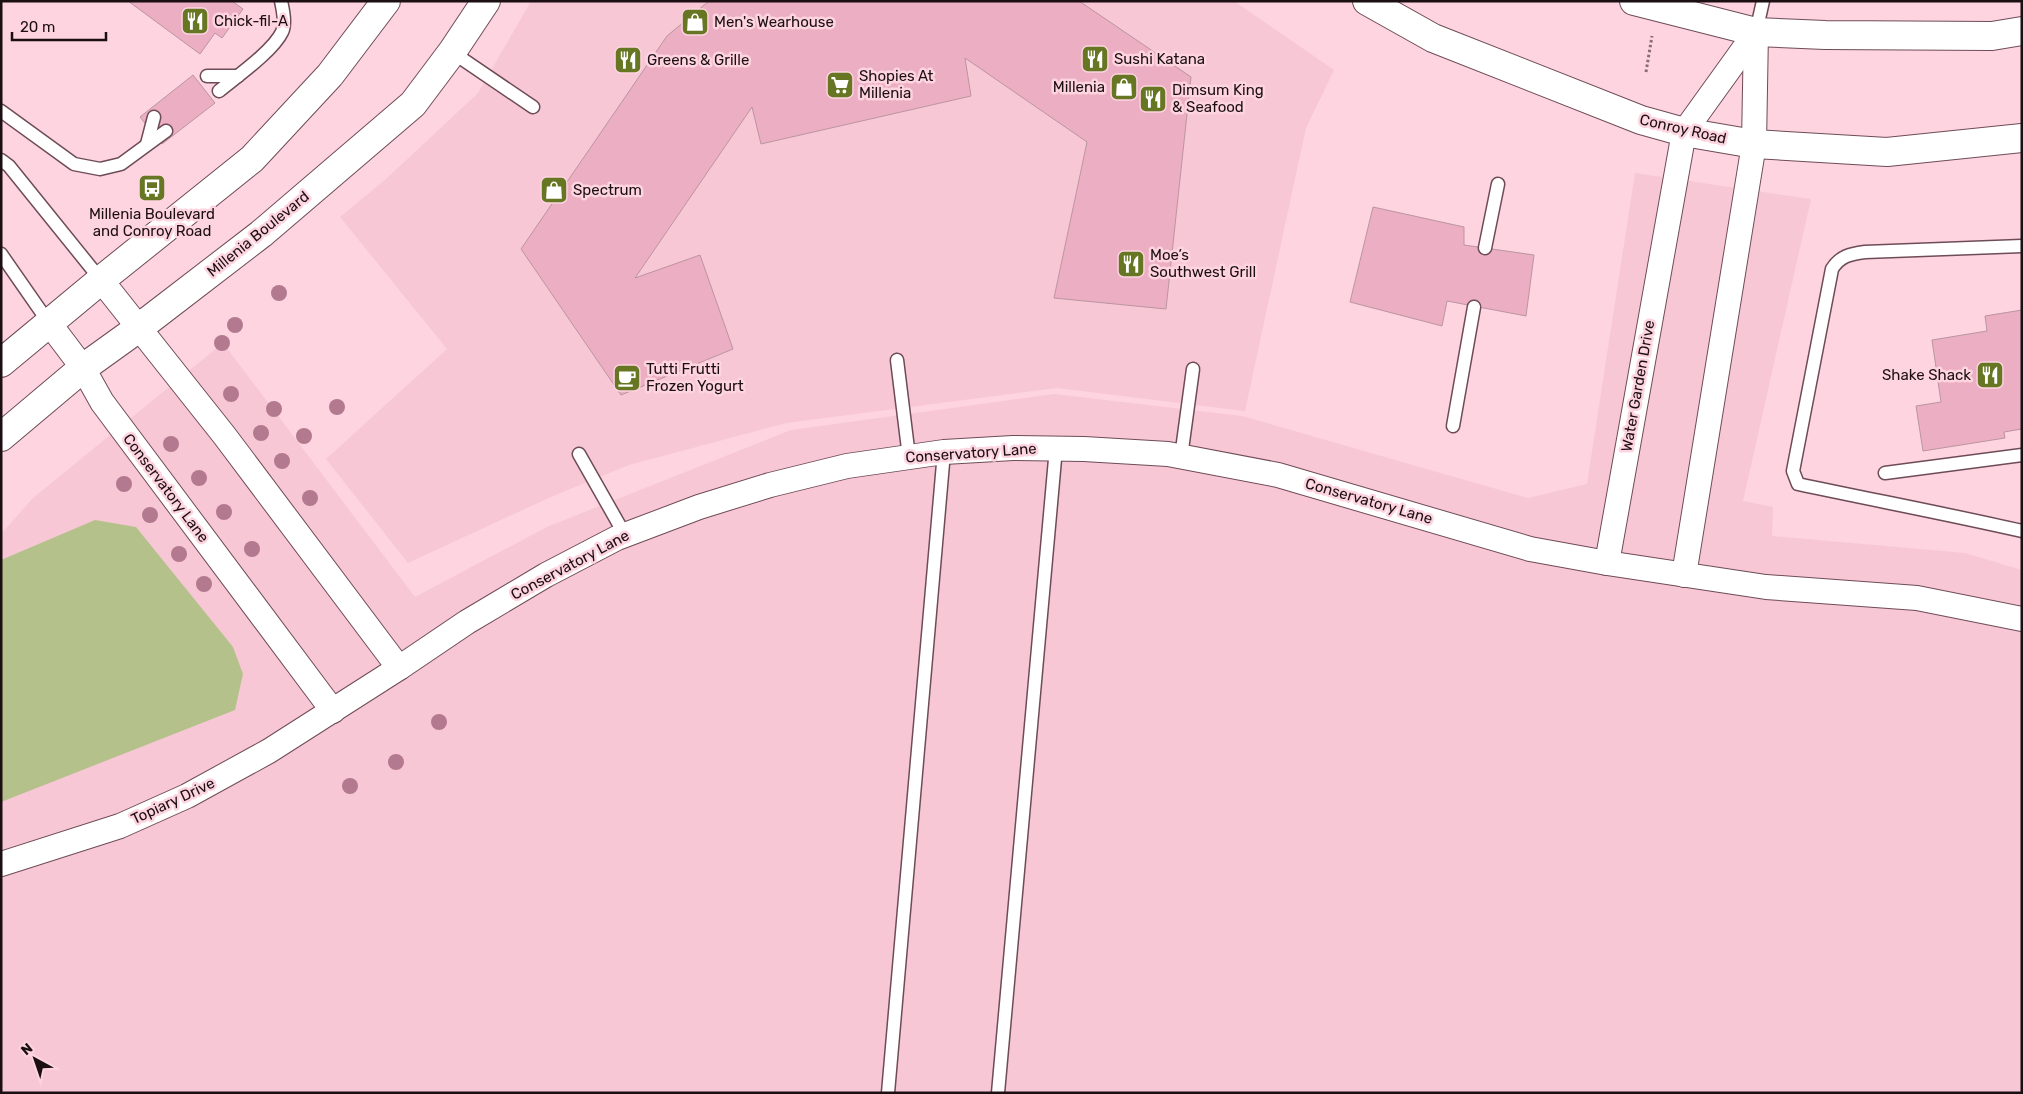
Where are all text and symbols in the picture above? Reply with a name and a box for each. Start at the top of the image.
restaurant icon: Chick-fil-A [180,6,210,36]
shop icon: Men's Wearhouse [680,7,710,37]
scale bar [12,10,106,42]
place label: Chick-fil-A [214,12,288,30]
place label: Men's Wearhouse [714,13,834,31]
text: 20 m [20,18,55,36]
restaurant icon: Sushi Katana [1080,44,1110,74]
restaurant icon: Greens & Grille [613,45,643,75]
place label: Sushi Katana [1114,50,1205,68]
place label: Greens & Grille [647,51,749,69]
place label: Shopies At Millenia [859,67,934,102]
supermarket icon: Shopies At Millenia [825,70,855,100]
shop icon: Millenia [1109,72,1139,102]
place label: Millenia [1053,78,1105,96]
place label: Dimsum King & Seafood [1172,81,1264,116]
restaurant icon: Dimsum King & Seafood [1138,84,1168,114]
street label: Conroy Road [1638,110,1728,148]
bus stop icon: Millenia Boulevard and Conroy Road [137,173,167,203]
shop icon: Spectrum [539,175,569,205]
place label: Spectrum [573,181,642,199]
street label: Millenia Boulevard [203,187,313,281]
place label: Millenia Boulevard and Conroy Road [89,205,215,240]
place label: Moe’s Southwest Grill [1150,246,1256,281]
restaurant icon: Moe’s Southwest Grill [1116,249,1146,279]
street label: Water Garden Drive [1618,319,1658,453]
place label: Tutti Frutti Frozen Yogurt [646,360,744,395]
restaurant icon: Shake Shack [1975,360,2005,390]
cafe icon: Tutti Frutti Frozen Yogurt [612,363,642,393]
place label: Shake Shack [1882,366,1971,384]
street label: Conservatory Lane [119,430,213,546]
street label: Conservatory Lane [905,439,1037,467]
street label: Conservatory Lane [1303,474,1435,528]
street label: Conservatory Lane [508,526,632,604]
street label: Topiary Drive [128,774,218,828]
north arrow [10,1034,60,1084]
text: N [18,1040,36,1059]

